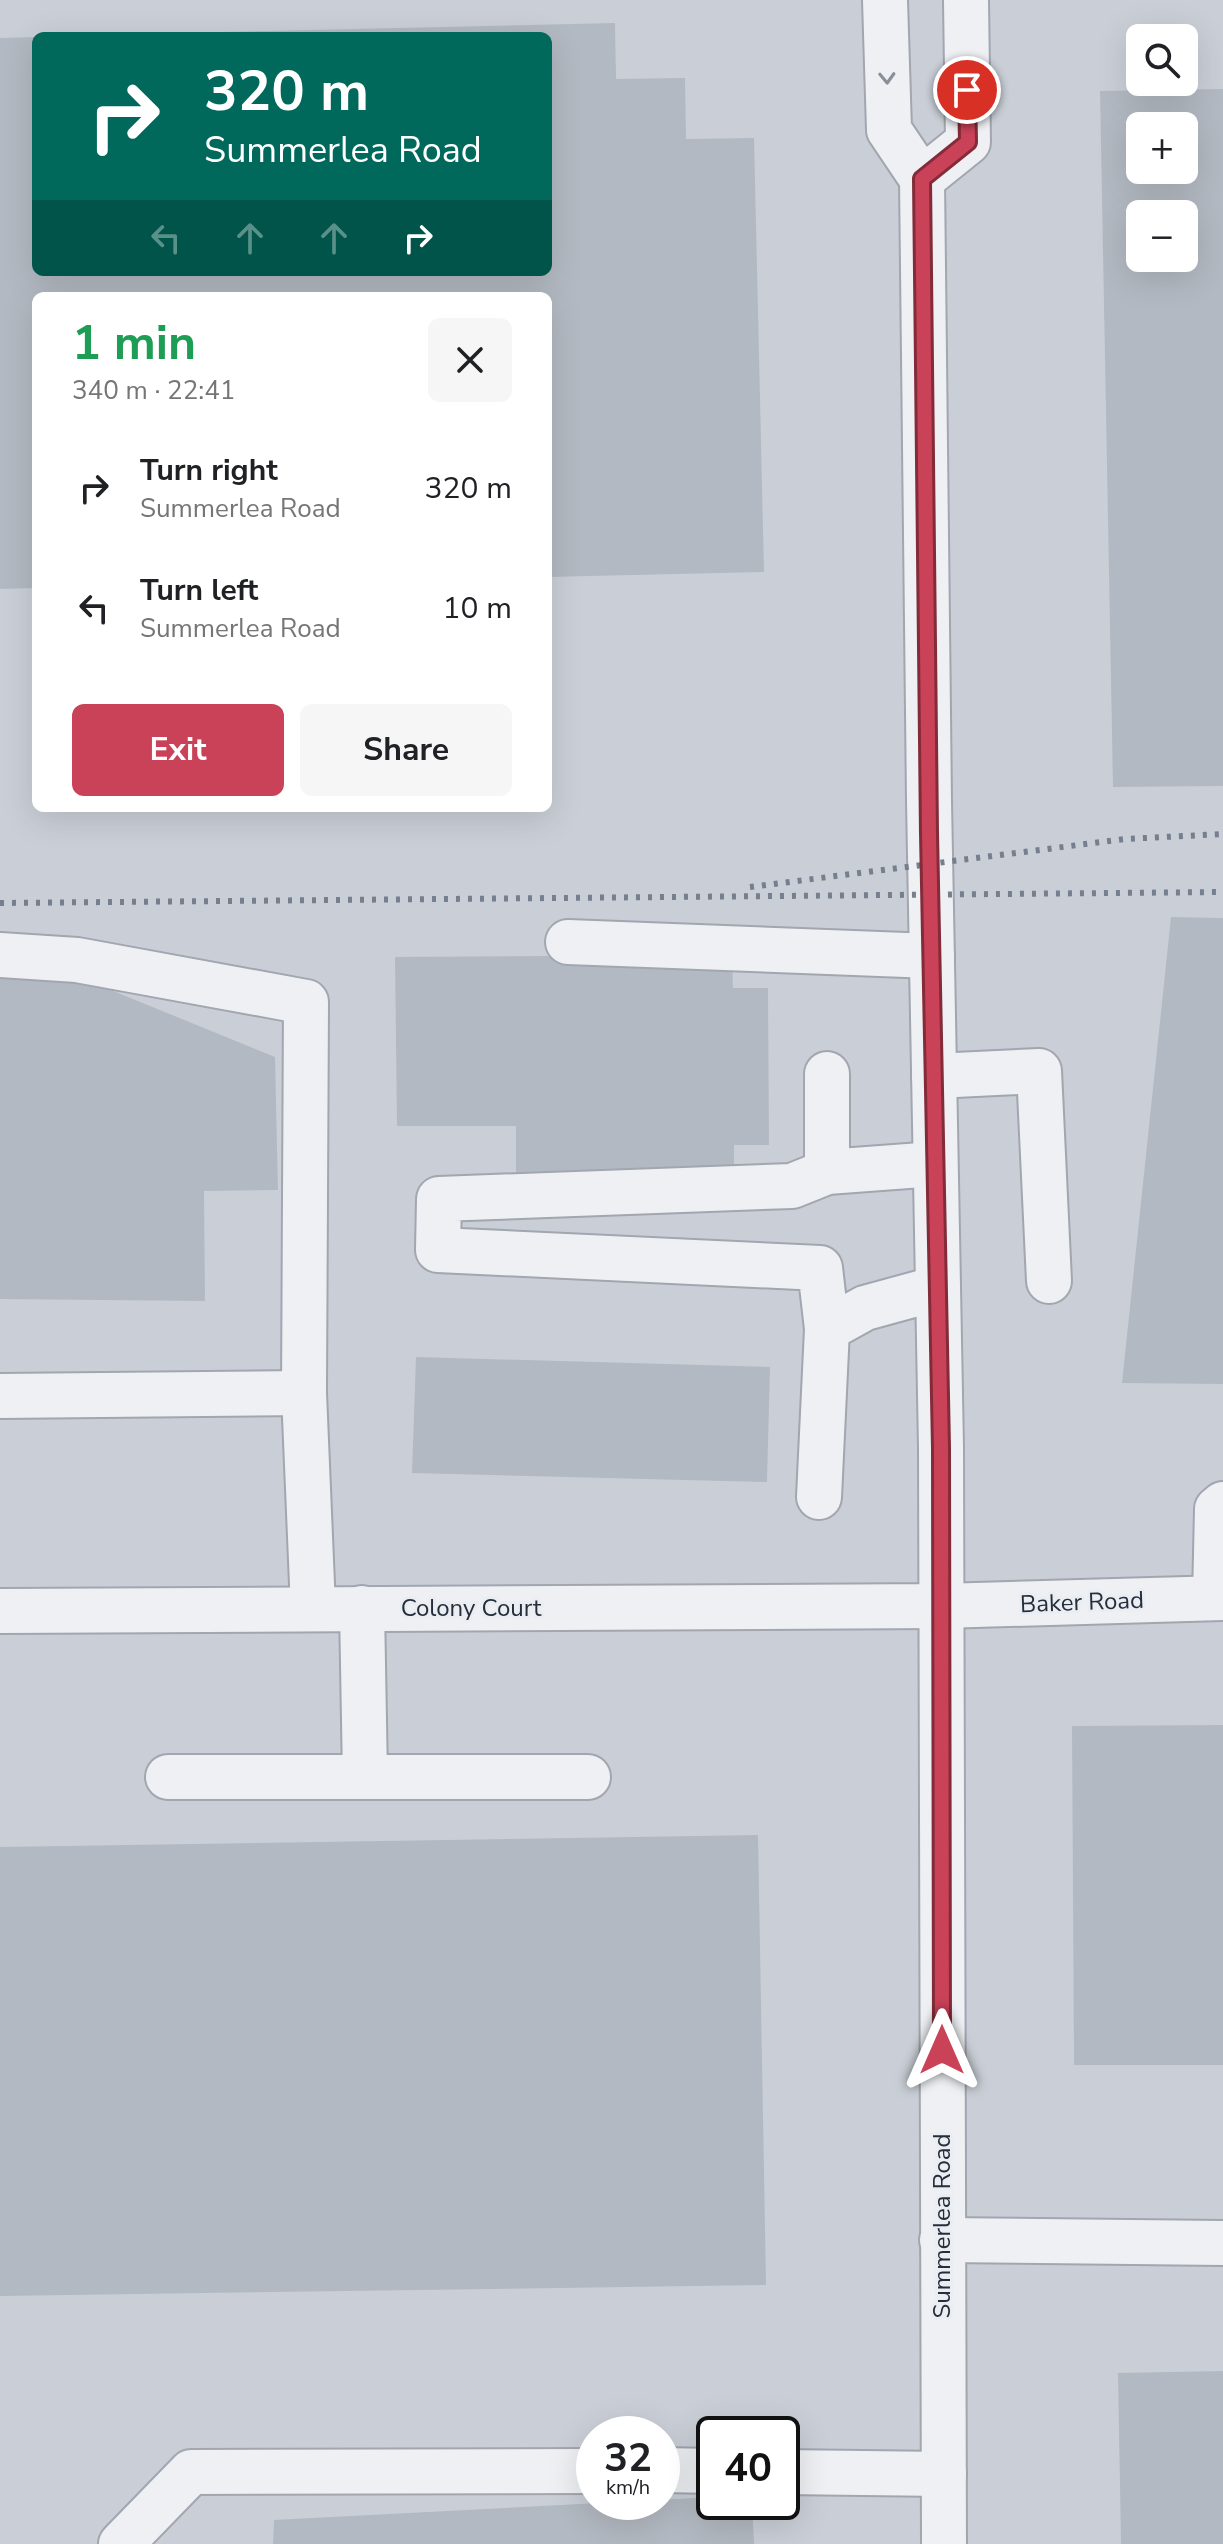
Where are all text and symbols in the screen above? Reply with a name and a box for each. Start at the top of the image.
map controls [1126,24,1198,272]
button: search [1126,24,1198,96]
text: 320 m [204,53,369,130]
pin [933,56,1001,124]
icon: right [72,64,176,168]
icon: arrive [945,68,989,112]
one-way arrow [878,72,895,85]
button: + [1126,112,1198,184]
text: Summerlea Road [204,126,482,175]
button: − [1126,200,1198,272]
icon: left [144,216,188,260]
icon: ahead [228,216,272,260]
icon: ahead [312,216,356,260]
icon: right [396,216,440,260]
text: 1 min [72,310,196,376]
button: close [428,318,512,402]
text: 340 m · 22:41 [72,373,235,408]
text: Turn right [140,450,278,491]
icon: right [72,466,116,510]
text: 320 m [425,468,512,509]
text: Summerlea Road [140,491,341,526]
text: Turn left [140,570,258,611]
icon: left [72,586,116,630]
text: 10 m [443,588,512,629]
text: Summerlea Road [140,611,341,646]
button: Exit [72,704,284,796]
button: Share [300,704,512,796]
street label: Baker Road [1019,1584,1145,1620]
street label: Colony Court [401,1592,542,1624]
position arrow [900,2008,984,2092]
street label: Summerlea Road [926,2133,958,2319]
speed limit sign: 40 [696,2416,800,2520]
text: 32 [604,2431,652,2485]
text: km/h [606,2474,650,2501]

